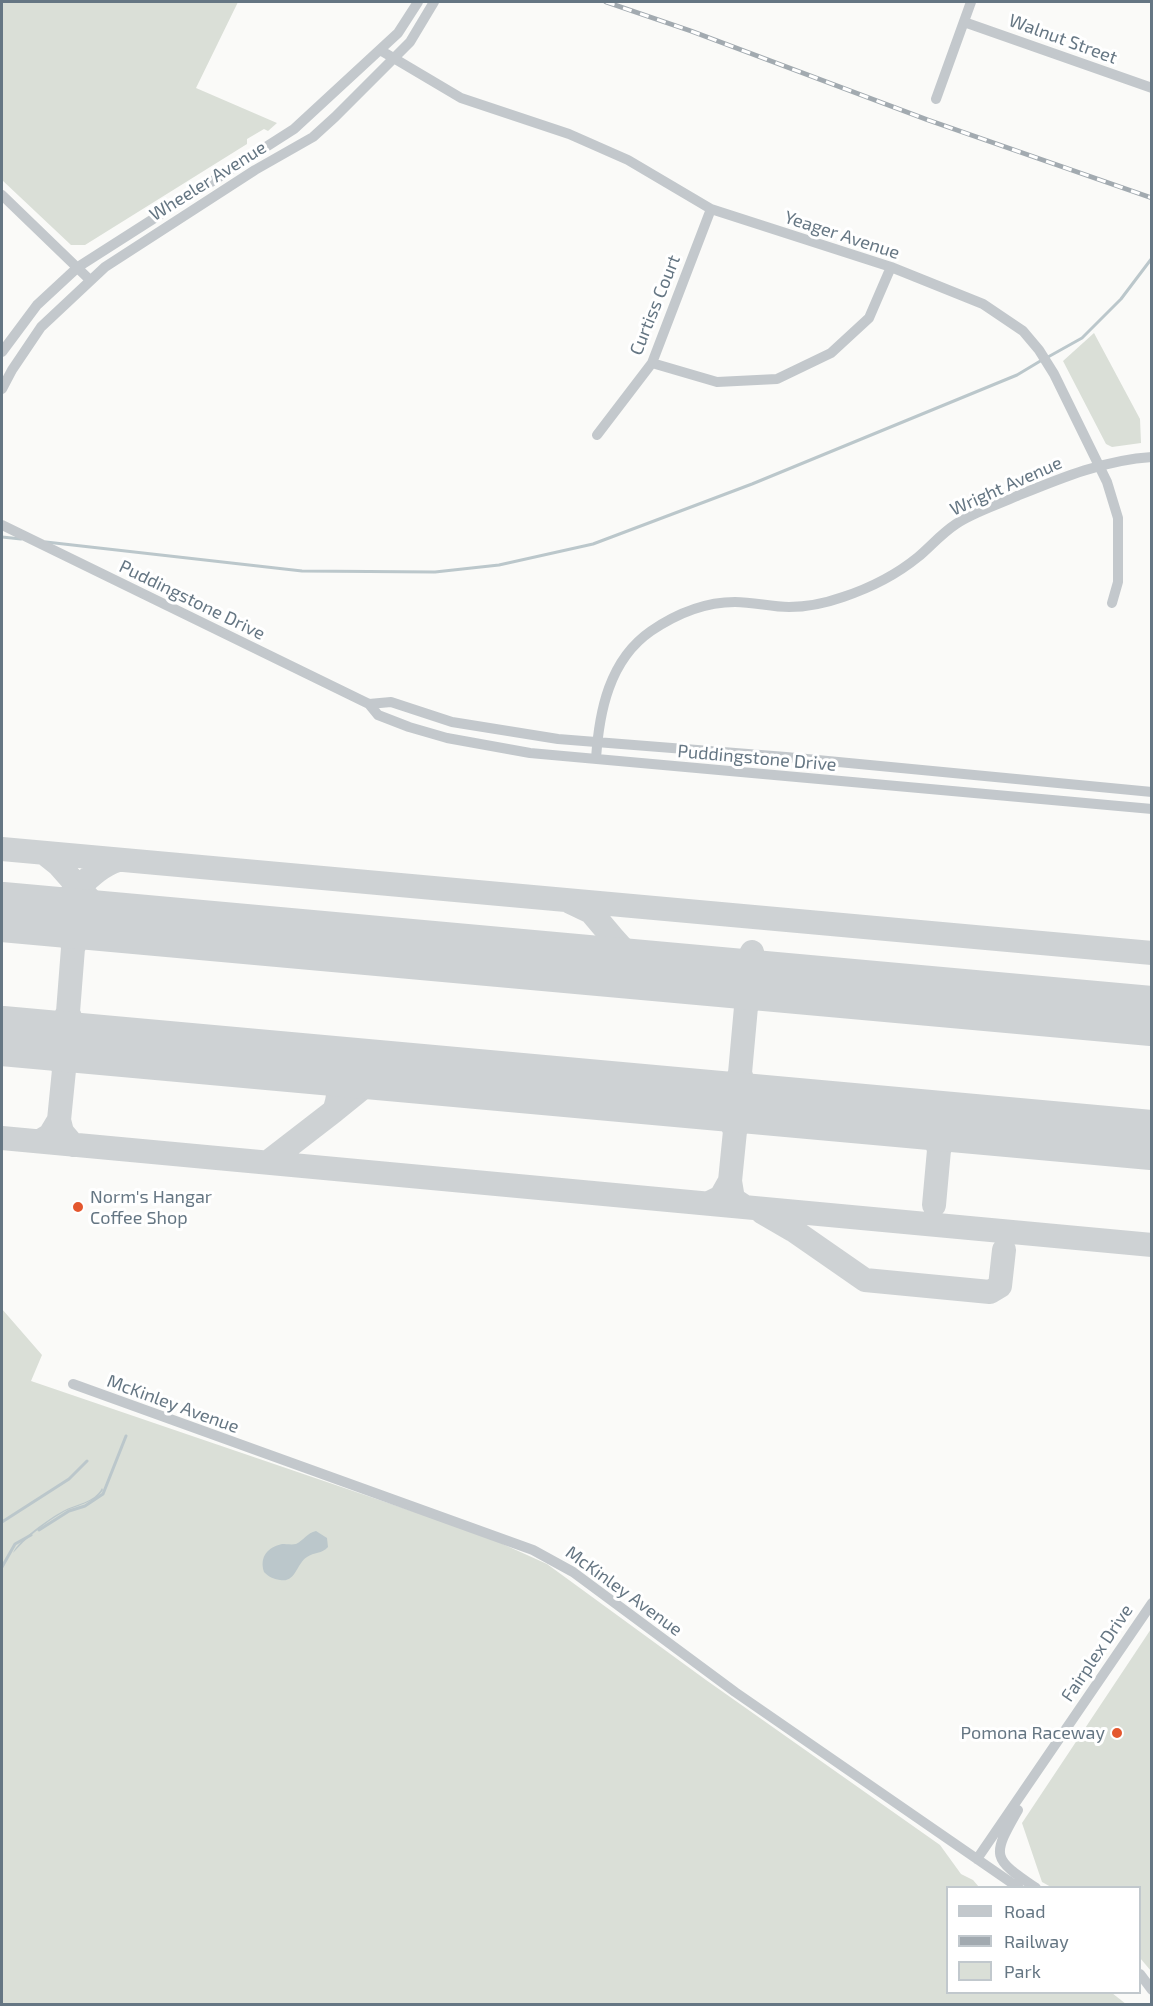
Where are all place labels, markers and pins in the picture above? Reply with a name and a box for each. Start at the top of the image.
place label: Norm's Hangar Coffee Shop [90,1186,212,1228]
marker: Norm's Hangar Coffee Shop [71,1200,85,1214]
place label: Pomona Raceway [960,1722,1105,1744]
marker: Pomona Raceway [1110,1726,1124,1740]

